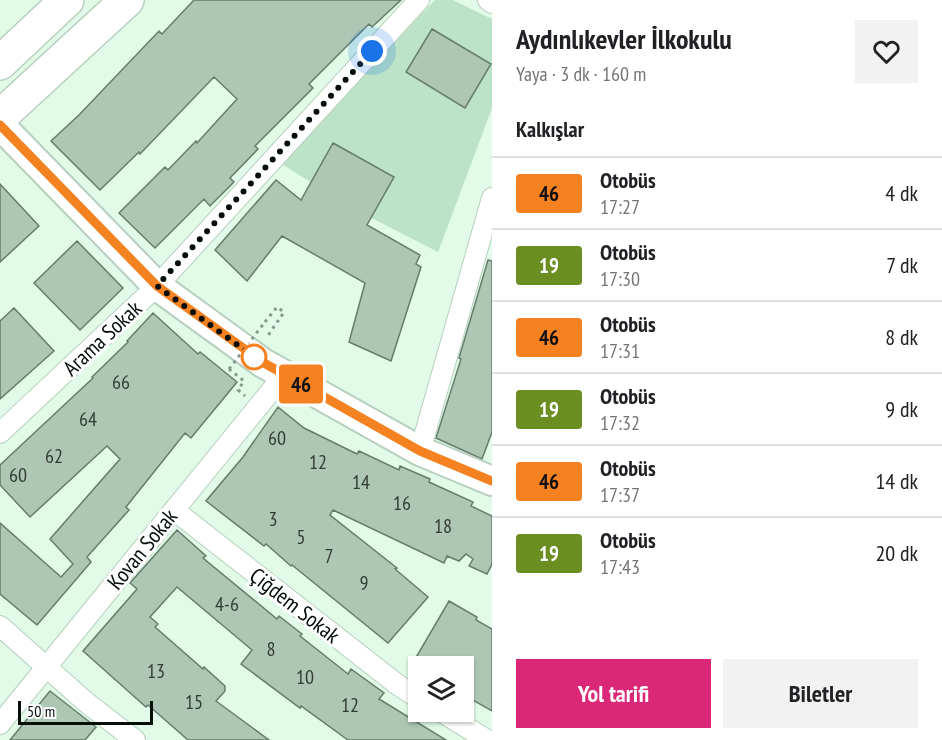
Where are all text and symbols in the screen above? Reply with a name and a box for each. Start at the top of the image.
text: Aydınlıkevler İlkokulu [516,20,732,57]
button: heart [855,20,918,83]
your location [357,36,387,66]
text: Yaya · 3 dk · 160 m [516,61,646,87]
text: Kalkışlar [516,115,584,143]
text: Otobüs [600,166,656,194]
text: 4 dk [885,179,918,207]
text: 46 [539,180,559,207]
text: 17:27 [600,194,640,220]
text: Otobüs [600,238,656,266]
text: 7 dk [886,251,918,279]
text: 19 [539,252,559,279]
text: 17:30 [600,266,640,292]
street label: Arama Sokak [57,294,148,382]
text: Otobüs [600,310,656,338]
text: 8 dk [885,323,918,351]
text: 46 [539,324,559,351]
text: 17:31 [600,338,640,364]
unlabelled marker [241,344,267,370]
line badge: 46 [274,364,328,404]
house number: 66 [112,369,130,395]
text: 46 [291,371,311,398]
text: Otobüs [600,382,656,410]
text: 9 dk [885,395,918,423]
text: 19 [539,396,559,423]
house number: 64 [79,406,97,432]
text: 17:32 [600,410,640,436]
house number: 60 [268,425,286,451]
house number: 62 [45,443,63,469]
house number: 12 [309,449,327,475]
text: Otobüs [600,454,656,482]
house number: 60 [9,462,27,488]
text: 14 dk [875,467,918,495]
text: 46 [539,468,559,495]
house number: 14 [352,469,370,495]
text: 17:37 [600,482,640,508]
house number: 16 [393,490,411,516]
street label: Kovan Sokak [101,503,183,595]
house number: 3 [269,506,278,532]
house number: 18 [434,513,452,539]
house number: 5 [297,524,306,550]
text: Otobüs [600,526,656,554]
text: 20 dk [875,539,918,567]
text: 19 [539,540,559,567]
house number: 7 [325,543,334,569]
text: 17:43 [600,554,640,580]
street label: Çiğdem Sokak [244,561,346,649]
house number: 9 [360,570,369,596]
house number: 4-6 [215,591,239,617]
house number: 8 [267,636,276,662]
map controls [408,656,474,722]
button: layers [408,656,474,722]
house number: 13 [147,658,165,684]
button: Yol tarifi [516,659,711,728]
button: Biletler [723,659,918,728]
house number: 10 [296,664,314,690]
house number: 15 [185,689,203,715]
house number: 12 [341,692,359,718]
scale bar [18,698,153,726]
text: 50 m [27,701,55,721]

